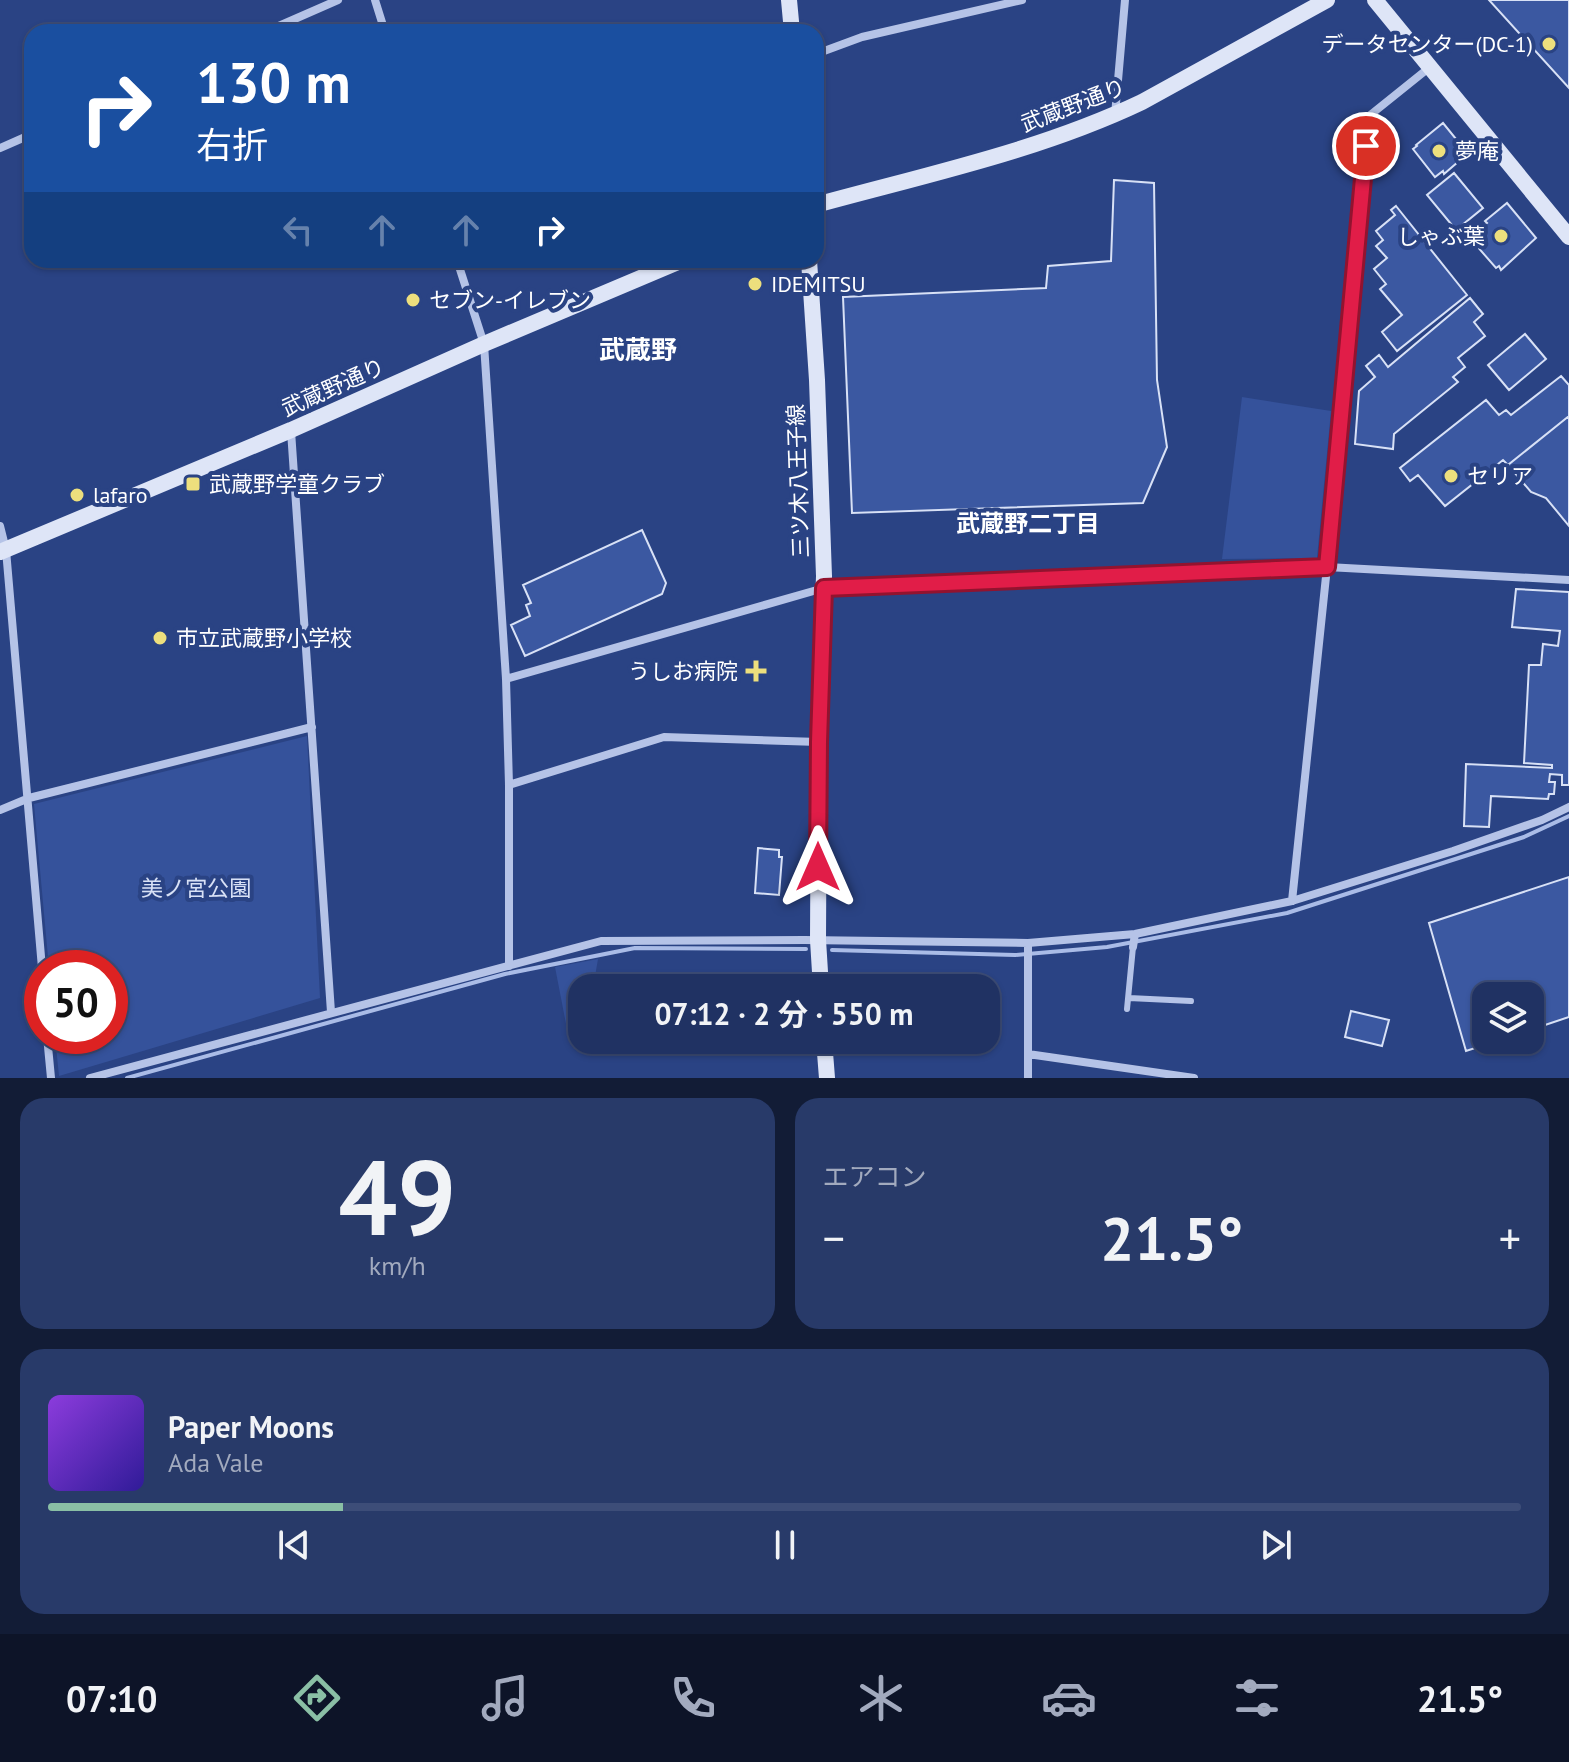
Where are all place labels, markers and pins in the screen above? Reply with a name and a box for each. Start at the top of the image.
place label: データセンター(DC-1) [1322,30,1533,58]
marker: データセンター(DC-1) [1540,35,1558,53]
pin [1332,112,1400,180]
place label: 夢庵 [1455,137,1499,165]
marker: 夢庵 [1430,142,1448,160]
place label: しゃぶ葉 [1397,222,1485,250]
marker: しゃぶ葉 [1492,227,1510,245]
place label: IDEMITSU [771,270,866,298]
marker: IDEMITSU [746,275,764,293]
place label: セブン-イレブン [429,286,591,314]
marker: セブン-イレブン [404,291,422,309]
place label: セリア [1467,462,1533,490]
marker: セリア [1442,467,1460,485]
place label: 武蔵野学童クラブ [209,470,385,498]
marker: 武蔵野学童クラブ [184,475,202,493]
place label: lafaro [93,481,148,509]
marker: lafaro [68,486,86,504]
place label: 市立武蔵野小学校 [176,624,352,652]
marker: 市立武蔵野小学校 [151,629,169,647]
place label: うしお病院 [628,657,738,685]
marker: うしお病院 [745,660,767,682]

